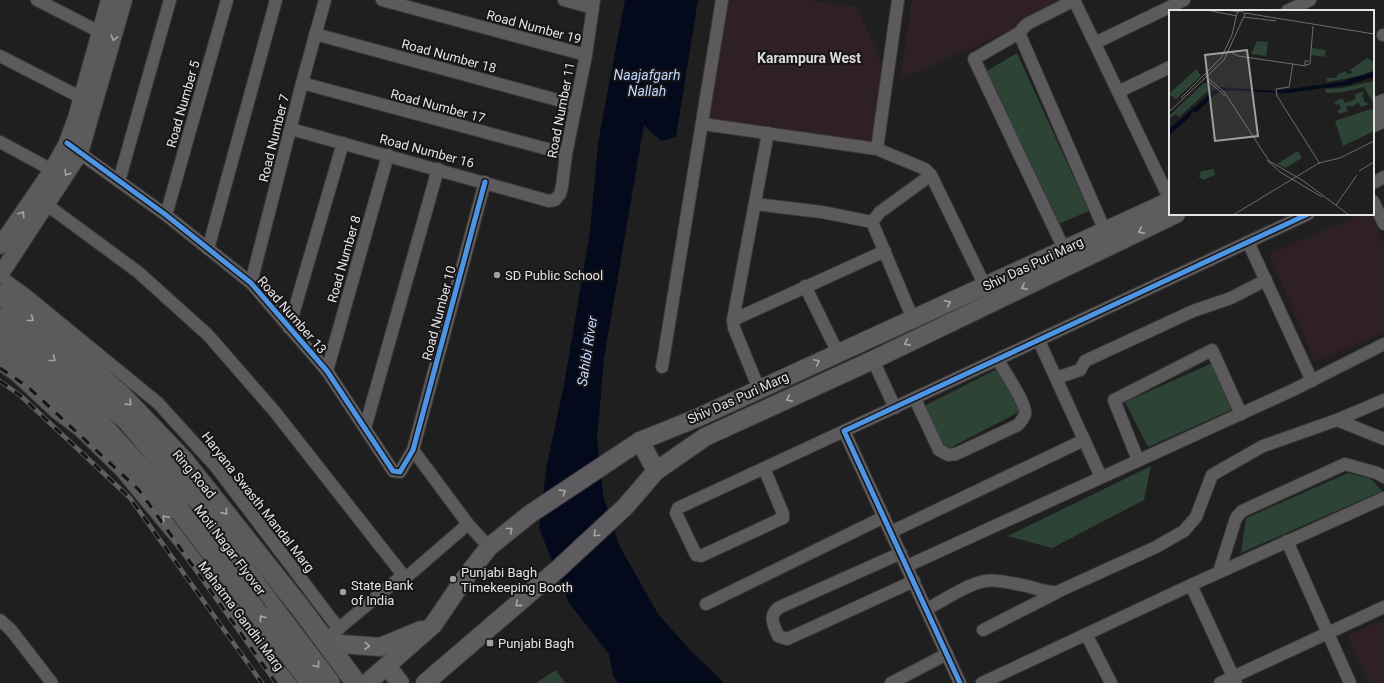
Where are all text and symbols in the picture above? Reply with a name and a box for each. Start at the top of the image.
street label: Road Number 19 [485,7,583,47]
inset map [1169,10,1374,215]
one-way arrow [110,34,118,41]
street label: Road Number 18 [400,36,498,76]
district label: Karampura West [757,50,861,66]
street label: Road Number 5 [163,59,203,149]
street label: Road Number 11 [544,61,578,159]
water label: Naajafgarh Nallah [614,67,680,99]
street label: Road Number 17 [389,86,487,126]
street label: Road Number 7 [256,93,292,183]
street label: Road Number 16 [378,131,476,171]
one-way arrow [64,169,71,176]
one-way arrow [17,211,24,218]
street label: Road Number 8 [324,214,364,304]
one-way arrow [1138,226,1146,234]
street label: Shiv Das Puri Marg [980,234,1086,294]
street label: Road Number 10 [419,264,459,362]
place label: SD Public School [505,268,603,283]
marker: SD Public School [492,270,502,280]
street label: Road Number 13 [254,273,330,357]
one-way arrow [1021,282,1028,290]
one-way arrow [943,300,951,308]
one-way arrow [26,314,33,321]
water label: Sahibi River [574,315,600,387]
one-way arrow [904,338,911,346]
one-way arrow [49,355,56,362]
one-way arrow [813,359,820,367]
street label: Shiv Das Puri Marg [685,369,791,427]
one-way arrow [786,394,794,402]
one-way arrow [124,398,132,406]
street label: Haryana Swasth Mandal Marg [199,429,317,575]
street label: Ring Road [169,447,219,501]
one-way arrow [559,489,566,497]
street label: Moti Nagar Flyover [191,502,269,599]
one-way arrow [220,508,227,515]
one-way arrow [163,516,170,523]
one-way arrow [505,528,512,535]
one-way arrow [593,529,601,537]
street label: Mahatma Gandhi Marg [195,559,287,673]
place label: Punjabi Bagh Timekeeping Booth [461,565,573,595]
marker: Punjabi Bagh Timekeeping Booth [448,574,458,584]
place label: State Bank of India [351,578,414,608]
marker: State Bank of India [338,587,348,597]
one-way arrow [515,600,522,607]
one-way arrow [260,616,267,623]
place label: Punjabi Bagh [498,636,574,651]
marker: Punjabi Bagh [485,638,495,648]
one-way arrow [364,642,370,651]
one-way arrow [312,661,319,668]

